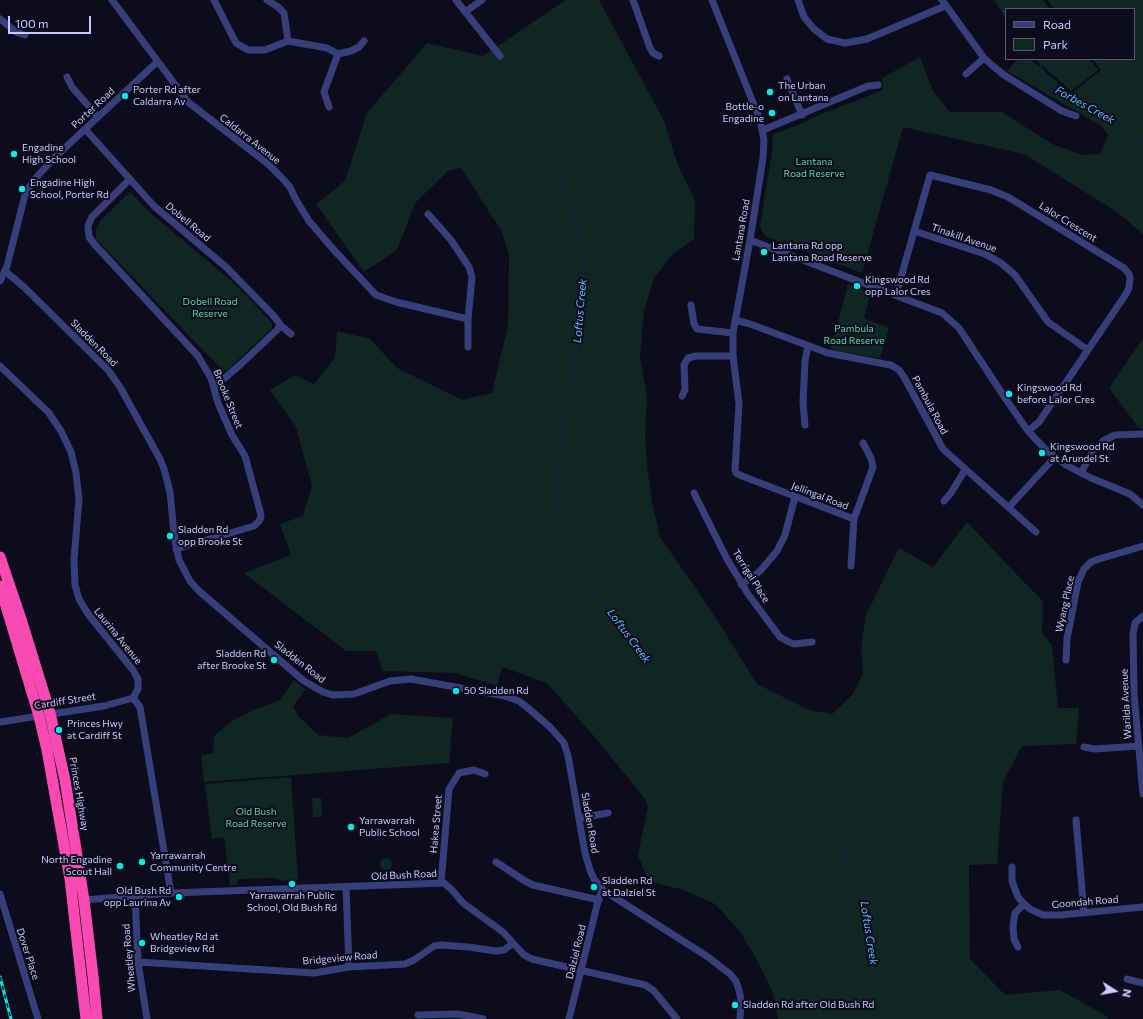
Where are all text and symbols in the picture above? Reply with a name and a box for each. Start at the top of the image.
scale bar [10,8,93,34]
legend [1005,8,1135,60]
text: 100 m [15,16,49,30]
text: Road [1043,17,1071,31]
text: Park [1043,37,1068,51]
place label: The Urban on Lantana [778,80,829,104]
water label: Forbes Creek [1053,83,1117,127]
place label: Porter Rd after Caldarra Av [133,84,201,108]
street label: Porter Road [69,85,117,131]
marker: The Urban on Lantana [765,87,775,97]
marker: Porter Rd after Caldarra Av [120,91,130,101]
place label: Bottle-o Engadine [722,101,764,124]
marker: Bottle-o Engadine [767,108,777,118]
street label: Caldarra Avenue [217,111,283,167]
place label: Engadine High School [22,142,76,166]
marker: Engadine High School [9,149,19,159]
park label: Lantana Road Reserve [784,156,844,180]
place label: Engadine High School, Porter Rd [30,177,109,200]
marker: Engadine High School, Porter Rd [17,184,27,194]
street label: Lantana Road [730,198,752,262]
street label: Lalor Crescent [1037,199,1099,245]
street label: Dobell Road [163,200,213,244]
street label: Tinakill Avenue [930,221,998,255]
place label: Lantana Rd opp Lantana Road Reserve [772,240,872,264]
marker: Lantana Rd opp Lantana Road Reserve [759,247,769,257]
place label: Kingswood Rd opp Lalor Cres [865,274,931,298]
water label: Loftus Creek [571,278,589,344]
marker: Kingswood Rd opp Lalor Cres [852,281,862,291]
park label: Dobell Road Reserve [183,296,237,320]
street label: Sladden Road [68,317,120,369]
park label: Pambula Road Reserve [824,323,884,346]
street label: Brooke Street [211,368,245,430]
street label: Pambula Road [909,374,951,436]
place label: Kingswood Rd before Lalor Cres [1017,382,1095,406]
marker: Kingswood Rd before Lalor Cres [1004,389,1014,399]
place label: Kingswood Rd at Arundel St [1050,441,1114,464]
marker: Kingswood Rd at Arundel St [1037,448,1047,458]
street label: Jellingal Road [790,480,850,512]
place label: Sladden Rd opp Brooke St [178,524,242,548]
marker: Sladden Rd opp Brooke St [165,531,175,541]
street label: Terrigal Place [730,547,772,605]
street label: Wyang Place [1053,575,1077,633]
street label: Laurina Avenue [92,605,144,667]
water label: Loftus Creek [604,606,654,666]
street label: Sladden Road [272,638,328,686]
place label: Sladden Rd after Brooke St [197,648,266,672]
marker: Sladden Rd after Brooke St [269,655,279,665]
street label: Warilda Avenue [1118,669,1134,739]
place label: 50 Sladden Rd [464,685,528,697]
marker: 50 Sladden Rd [451,686,461,696]
street label: Cardiff Street [33,690,97,712]
place label: Princes Hwy at Cardiff St [67,718,123,742]
marker: Princes Hwy at Cardiff St [54,725,64,735]
street label: Princes Highway [67,756,91,832]
street label: Sladden Road [579,792,601,854]
street label: Hakea Street [427,794,445,854]
park label: Old Bush Road Reserve [226,806,286,830]
place label: Yarrawarrah Public School [359,815,420,838]
marker: Yarrawarrah Public School [346,822,356,832]
place label: Yarrawarrah Community Centre [150,850,236,874]
place label: North Engadine Scout Hall [41,854,112,878]
marker: Yarrawarrah Community Centre [137,857,147,867]
marker: North Engadine Scout Hall [115,861,125,871]
street label: Old Bush Road [371,867,437,883]
place label: Sladden Rd at Dalziel St [602,875,656,898]
marker: Yarrawarrah Public School, Old Bush Rd [287,879,297,889]
marker: Sladden Rd at Dalziel St [589,882,599,892]
place label: Old Bush Rd opp Laurina Av [104,885,171,908]
place label: Yarrawarrah Public School, Old Bush Rd [247,890,337,914]
marker: Old Bush Rd opp Laurina Av [174,892,184,902]
street label: Goondah Road [1051,893,1119,911]
water label: Loftus Creek [857,900,881,966]
street label: Wheatley Road [120,923,138,993]
street label: Dalziel Road [563,923,589,981]
street label: Dover Place [14,927,42,981]
place label: Wheatley Rd at Bridgeview Rd [150,931,219,954]
marker: Wheatley Rd at Bridgeview Rd [137,938,147,948]
street label: Bridgeview Road [302,949,378,967]
north arrow [1095,971,1135,1011]
text: N [1120,988,1134,999]
place label: Sladden Rd after Old Bush Rd [743,999,874,1011]
marker: Sladden Rd after Old Bush Rd [730,1000,740,1010]

